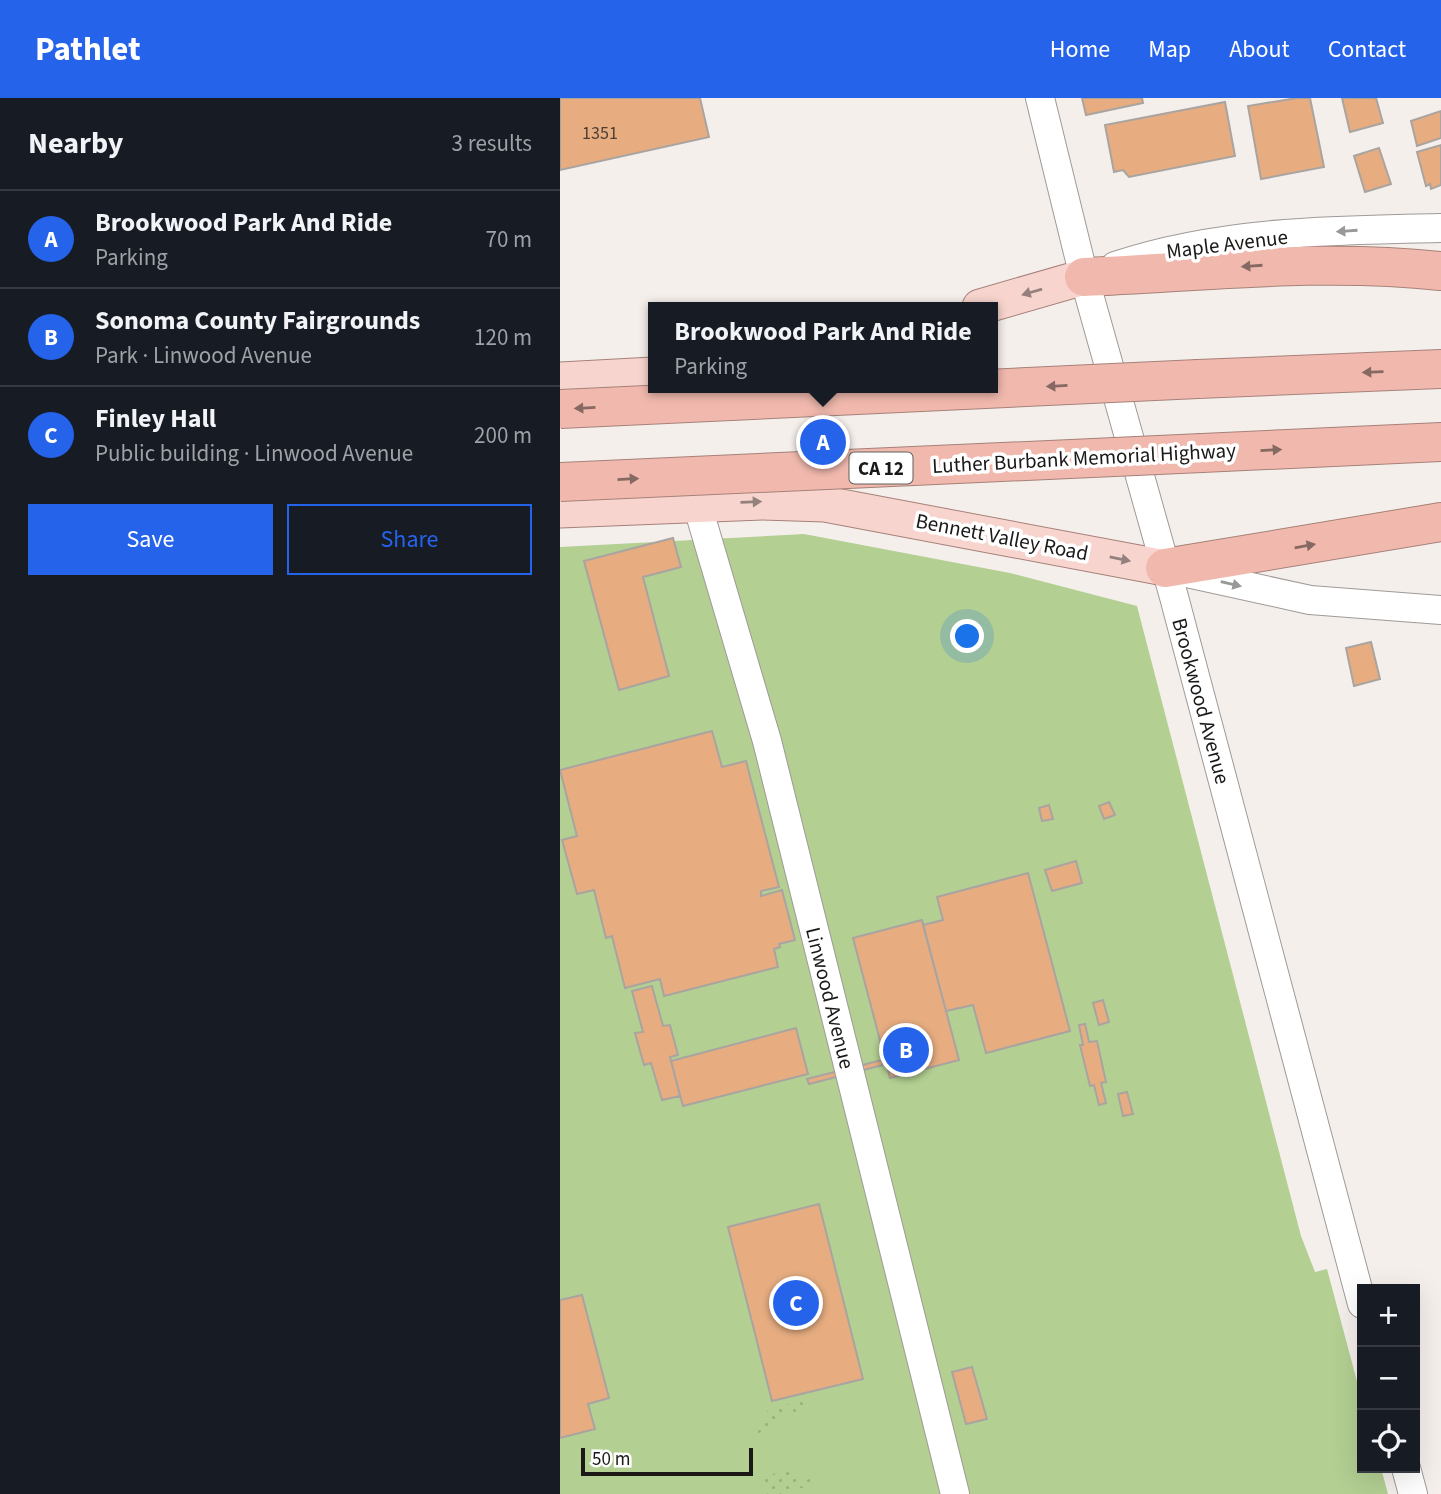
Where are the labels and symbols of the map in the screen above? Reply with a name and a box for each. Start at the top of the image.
house number: 1351 [582,121,618,146]
street label: Maple Avenue [1165,222,1289,266]
one-way arrow [1336,226,1358,237]
one-way arrow [1241,261,1263,272]
one-way arrow [1021,287,1042,297]
one-way arrow [1362,366,1384,377]
one-way arrow [1046,380,1068,391]
one-way arrow [574,403,596,414]
pin: A [800,416,846,468]
street label: Luther Burbank Memorial Highway [931,435,1237,481]
one-way arrow [1260,444,1282,455]
road number: CA 12 [850,452,912,484]
one-way arrow [617,474,639,485]
one-way arrow [740,497,762,508]
street label: Bennett Valley Road [913,506,1091,568]
one-way arrow [1294,540,1316,551]
one-way arrow [1109,554,1131,565]
one-way arrow [1221,579,1243,590]
street label: Brookwood Avenue [1164,615,1238,787]
your location [950,619,984,653]
street label: Linwood Avenue [798,924,862,1072]
pin: B [883,1024,929,1076]
pin: C [773,1277,819,1329]
scale bar [581,1445,752,1477]

